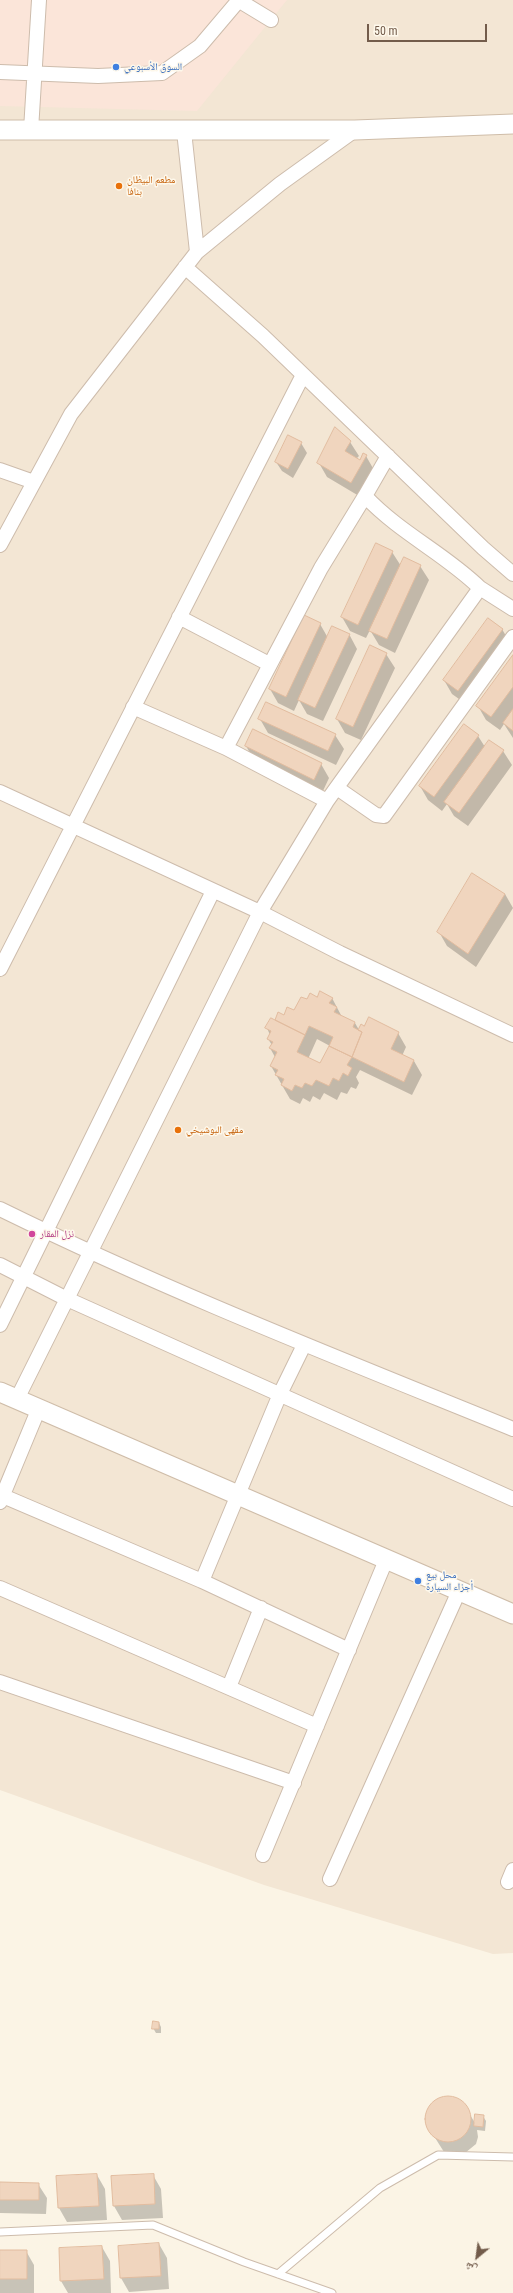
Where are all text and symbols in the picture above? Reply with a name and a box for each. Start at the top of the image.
scale bar [369,16,489,42]
text: 50 m [374,24,398,38]
place label: السوق الأسبوعي [124,61,182,73]
marker: السوق الأسبوعي [111,62,121,72]
place label: مطعم البيظان بنافا [127,174,175,198]
marker: مطعم البيظان بنافا [114,181,124,191]
place label: مقهى البوشيخي [186,1124,243,1136]
marker: مقهى البوشيخي [173,1125,183,1135]
place label: نزل المقار [40,1228,74,1240]
marker: نزل المقار [27,1229,37,1239]
place label: محل بيع أجزاء السيارة [426,1569,473,1592]
marker: محل بيع أجزاء السيارة [413,1576,423,1586]
north arrow [457,2237,497,2277]
text: ش [463,2259,479,2276]

